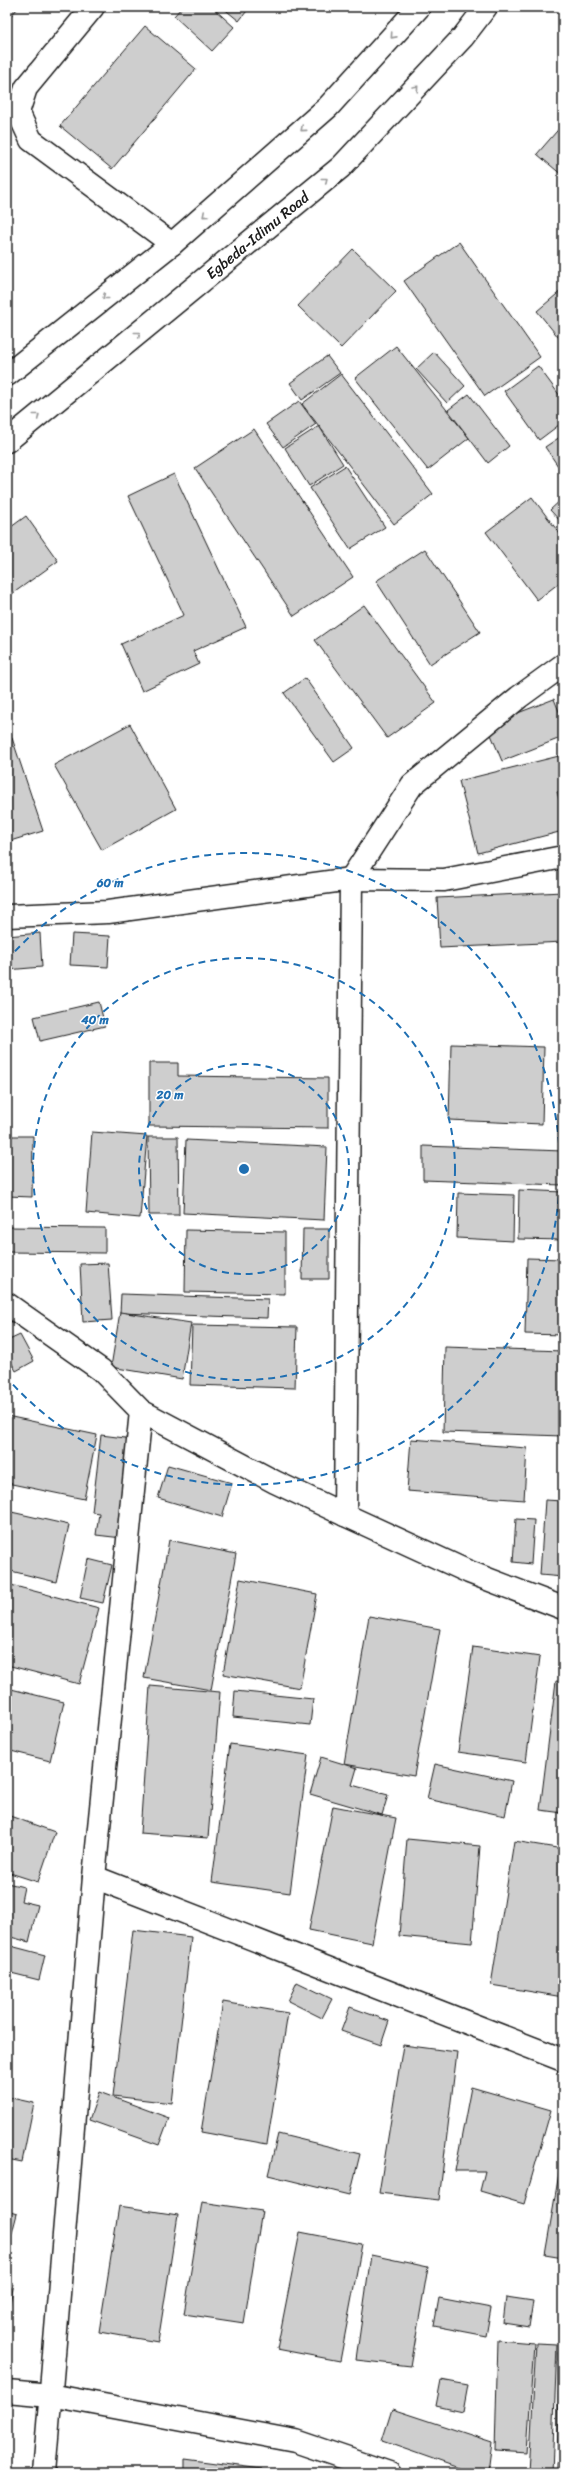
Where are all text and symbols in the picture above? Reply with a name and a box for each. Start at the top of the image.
one-way arrow [390,31,398,39]
one-way arrow [411,85,419,93]
one-way arrow [300,124,307,131]
one-way arrow [320,178,327,185]
street label: Egbeda-Idimu Road [200,184,316,286]
one-way arrow [202,210,210,217]
one-way arrow [102,293,109,300]
one-way arrow [133,331,140,338]
one-way arrow [33,414,40,421]
text: 60 m [96,872,124,894]
text: 40 m [80,1009,109,1031]
text: 20 m [156,1084,184,1106]
centre of rings [237,1162,251,1176]

